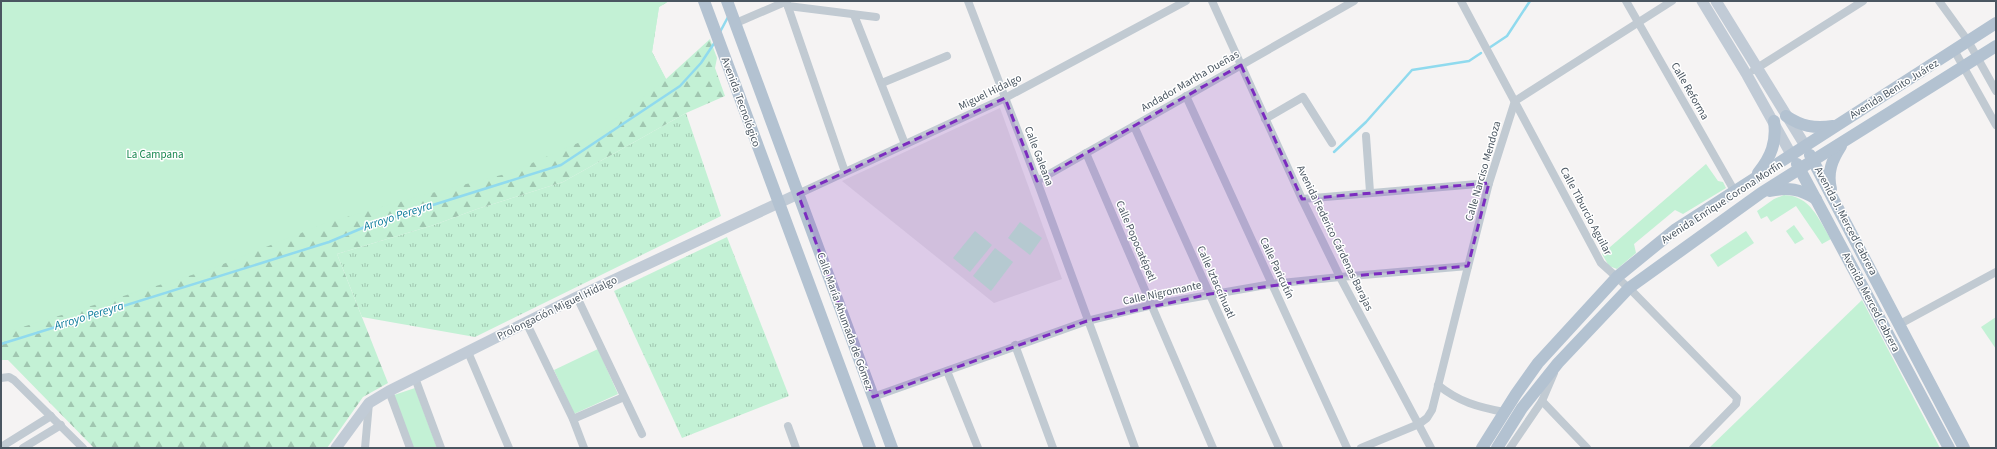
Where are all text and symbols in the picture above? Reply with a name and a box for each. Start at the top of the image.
street label: Andador Martha Dueñas [1138,47,1242,115]
street label: Avenida Tecnológico [718,55,764,149]
street label: Avenida Benito Juárez [1847,55,1942,122]
street label: Calle Reforma [1667,59,1713,123]
street label: Miguel Hidalgo [956,70,1024,114]
street label: Calle Narciso Mendoza [1462,119,1504,223]
street label: Calle Galeana [1021,124,1057,188]
park label: La Campana [126,147,184,162]
street label: Avenida Enrique Corona Morfín [1658,157,1786,247]
street label: Avenida Federico Cárdenas Barajas [1293,163,1377,314]
street label: Calle Tiburcio Aguilar [1556,164,1616,258]
street label: Avenida J. Merced Cabrera [1811,164,1881,278]
water label: Arroyo Pereyra [360,197,435,235]
street label: Calle Popocatépetl [1112,198,1160,284]
street label: Calle Paricutín [1256,235,1298,301]
street label: Calle Iztaccíhuatl [1193,243,1239,321]
street label: Calle María Ahumada de Gómez [813,250,877,392]
street label: Avenida Merced Cabrera [1838,250,1904,354]
street label: Prolongación Miguel Hidalgo [494,272,620,344]
street label: Calle Nigromante [1121,277,1203,309]
water label: Arroyo Pereyra [51,297,126,335]

